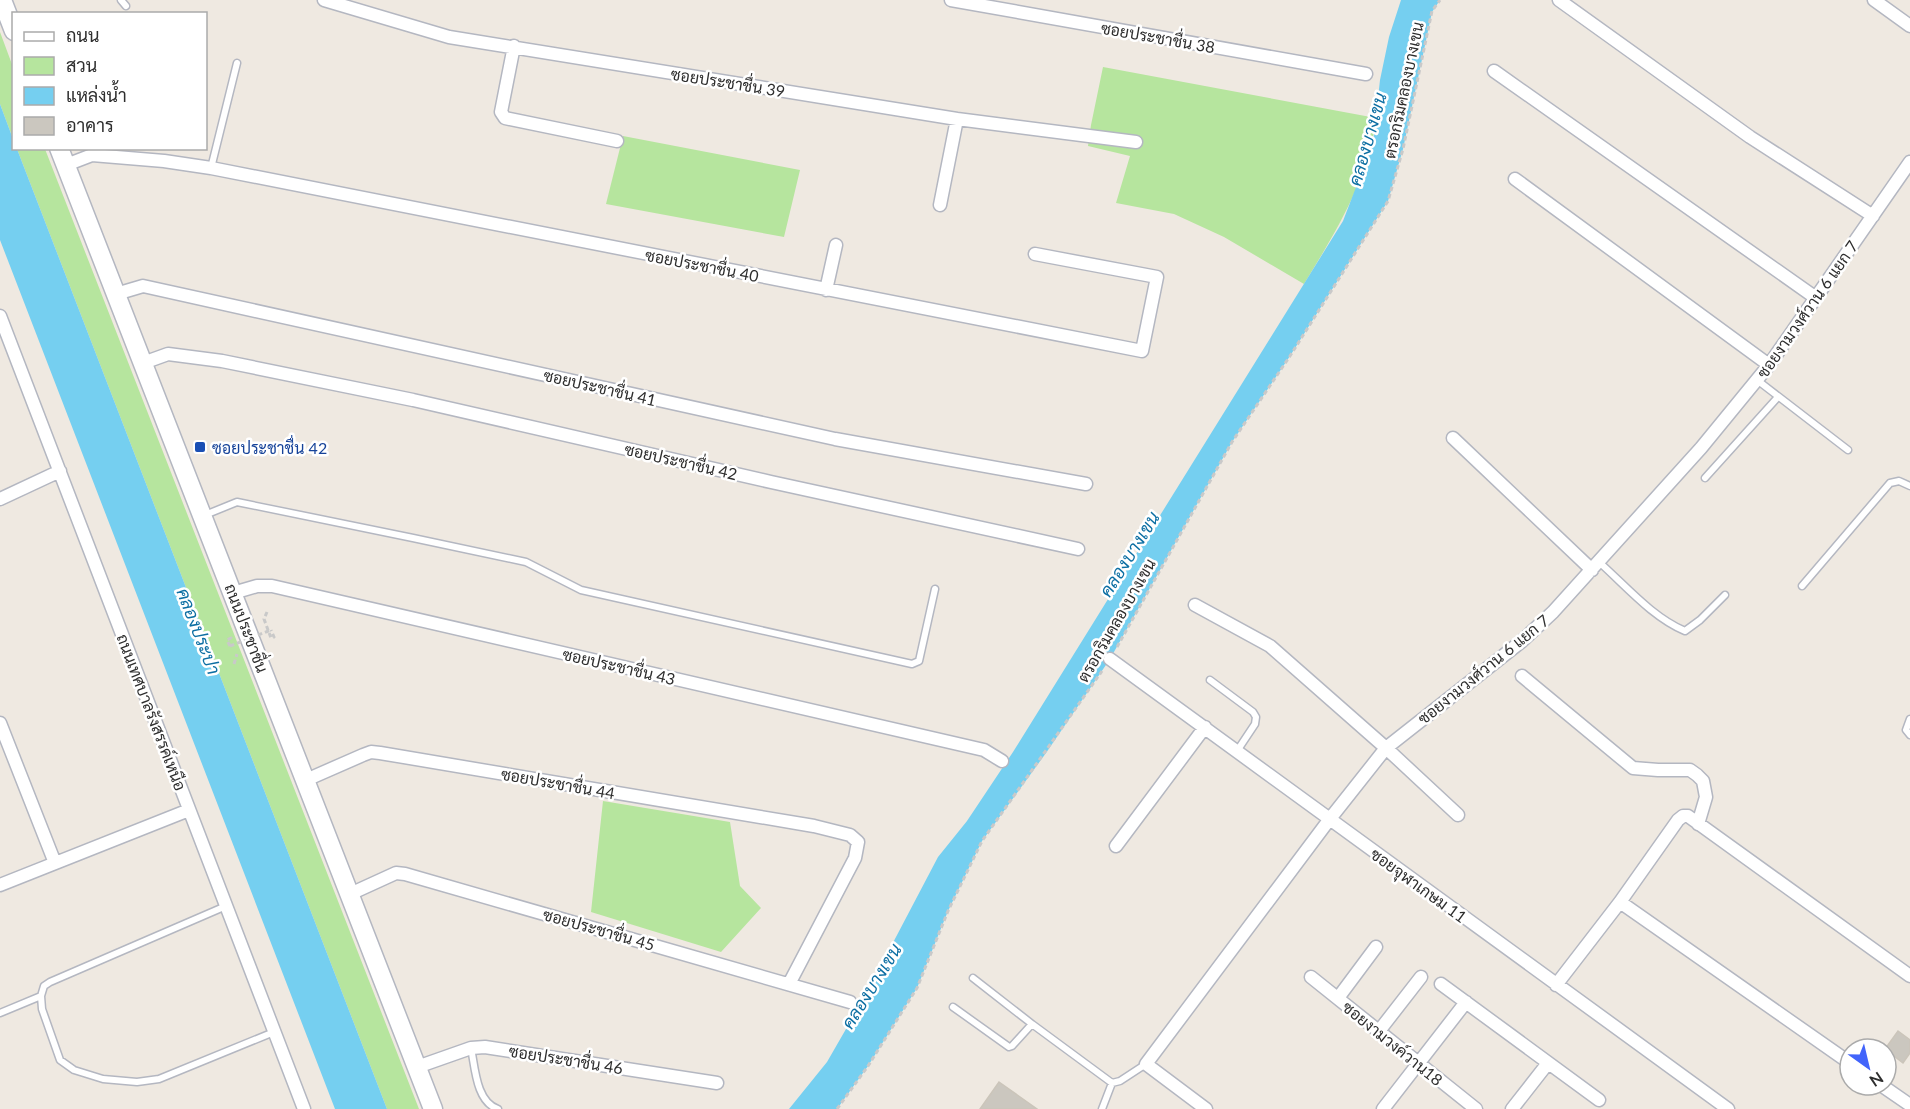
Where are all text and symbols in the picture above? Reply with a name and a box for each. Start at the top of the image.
legend [12,12,207,150]
street label: ซอยประชาชื่น 38 [1100,14,1217,56]
street label: ตรอกริมคลองบางเขน [1379,20,1427,160]
text: ถนน [66,24,99,46]
text: สวน [66,54,97,76]
street label: ซอยประชาชื่น 39 [670,60,787,100]
text: แหล่งน้ำ [66,80,127,106]
water label: คลองบางเขน [1343,89,1391,188]
text: อาคาร [66,114,114,136]
street label: ซอยงามวงศ์วาน 6 แยก 7 [1751,236,1862,381]
street label: ซอยประชาชื่น 40 [644,241,761,285]
street label: ซอยประชาชื่น 41 [542,361,659,409]
place label: ซอยประชาชื่น 42 [212,434,327,457]
street label: ซอยประชาชื่น 42 [623,435,740,483]
marker: ซอยประชาชื่น 42 [193,440,207,454]
water label: คลองบางเขน [1094,507,1164,601]
street label: ตรอกริมคลองบางเขน [1073,555,1159,685]
street label: ถนนประชาชื่น [221,579,276,675]
water label: คลองประปา [172,585,226,678]
street label: ซอยงามวงศ์วาน 6 แยก 7 [1412,609,1552,728]
street label: ถนนเทศบาลรังสรรค์เหนือ [113,630,193,793]
street label: ซอยประชาชื่น 43 [561,640,678,688]
street label: ซอยประชาชื่น 44 [500,760,617,802]
street label: ซอยจุฬาเกษม 11 [1366,844,1471,929]
street label: ซอยประชาชื่น 45 [541,900,658,954]
water label: คลองบางเขน [836,939,906,1033]
street label: ซอยงามวงค์วาน18 [1339,995,1448,1089]
street label: ซอยประชาชื่น 46 [508,1037,625,1077]
north arrow [1838,1037,1898,1097]
text: N [1866,1069,1887,1091]

